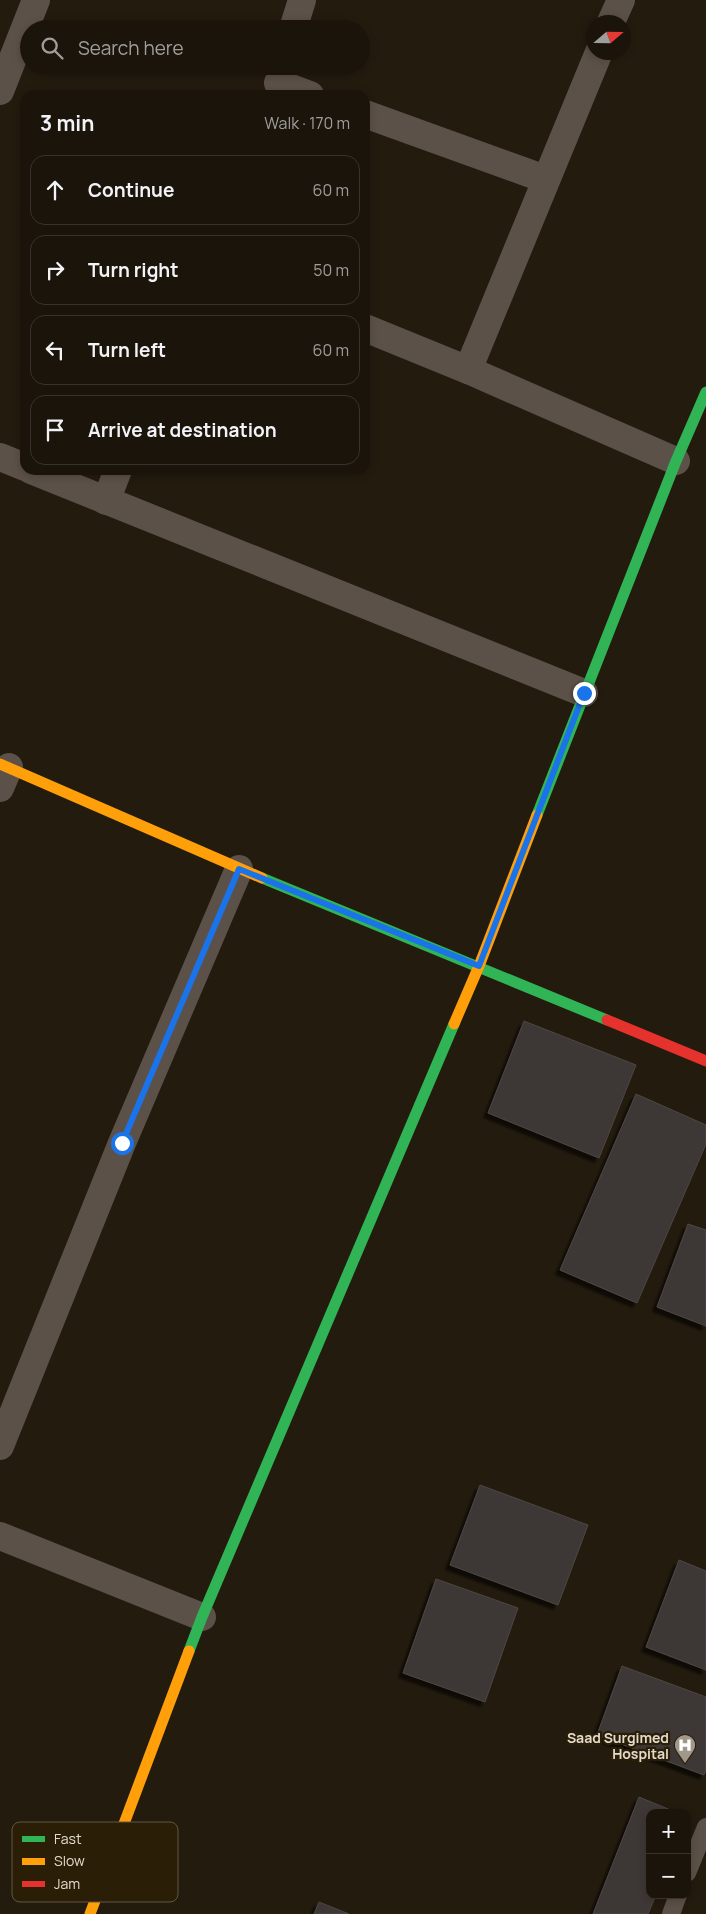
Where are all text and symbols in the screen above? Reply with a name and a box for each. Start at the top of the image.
north arrow [586,15,631,60]
search box [20,20,370,75]
icon: search [38,34,66,62]
text: Search here [78,35,184,61]
text: 3 min [40,109,94,137]
text: Walk · 170 m [264,112,350,134]
icon: ahead [41,176,69,204]
text: Continue [88,177,174,203]
text: 60 m [313,179,349,201]
icon: right [41,256,69,284]
text: Turn right [88,257,178,283]
text: 50 m [313,259,349,281]
icon: left [41,336,69,364]
text: Turn left [88,337,166,363]
text: 60 m [313,339,349,361]
icon: arrive [41,416,69,444]
text: Arrive at destination [88,417,277,443]
route end [573,682,596,705]
route start [111,1132,134,1155]
place label: Saad Surgimed Hospital [567,1728,669,1763]
hospital icon: Saad Surgimed Hospital [673,1733,697,1764]
map controls [646,1809,691,1899]
button: + [646,1809,691,1854]
legend [12,1822,178,1902]
text: Fast [54,1829,82,1848]
text: Slow [54,1851,85,1870]
button: − [646,1854,691,1899]
text: Jam [54,1874,80,1893]

